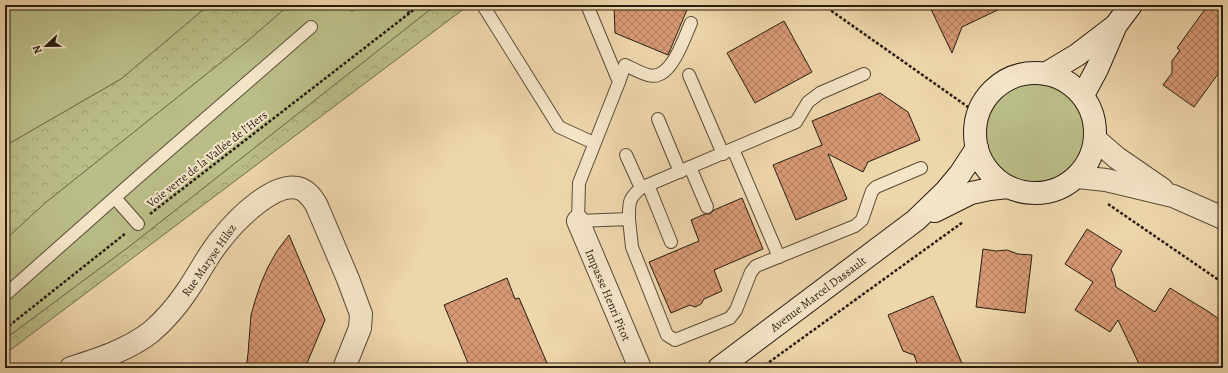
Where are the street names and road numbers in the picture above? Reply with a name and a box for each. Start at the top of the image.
street label: Voie verte de la Vallée de l'Hers [142,107,271,212]
street label: Rue Maryse Hilsz [178,221,240,299]
street label: Impasse Henri Pitot [581,247,635,343]
street label: Avenue Marcel Dassault [766,253,869,336]

